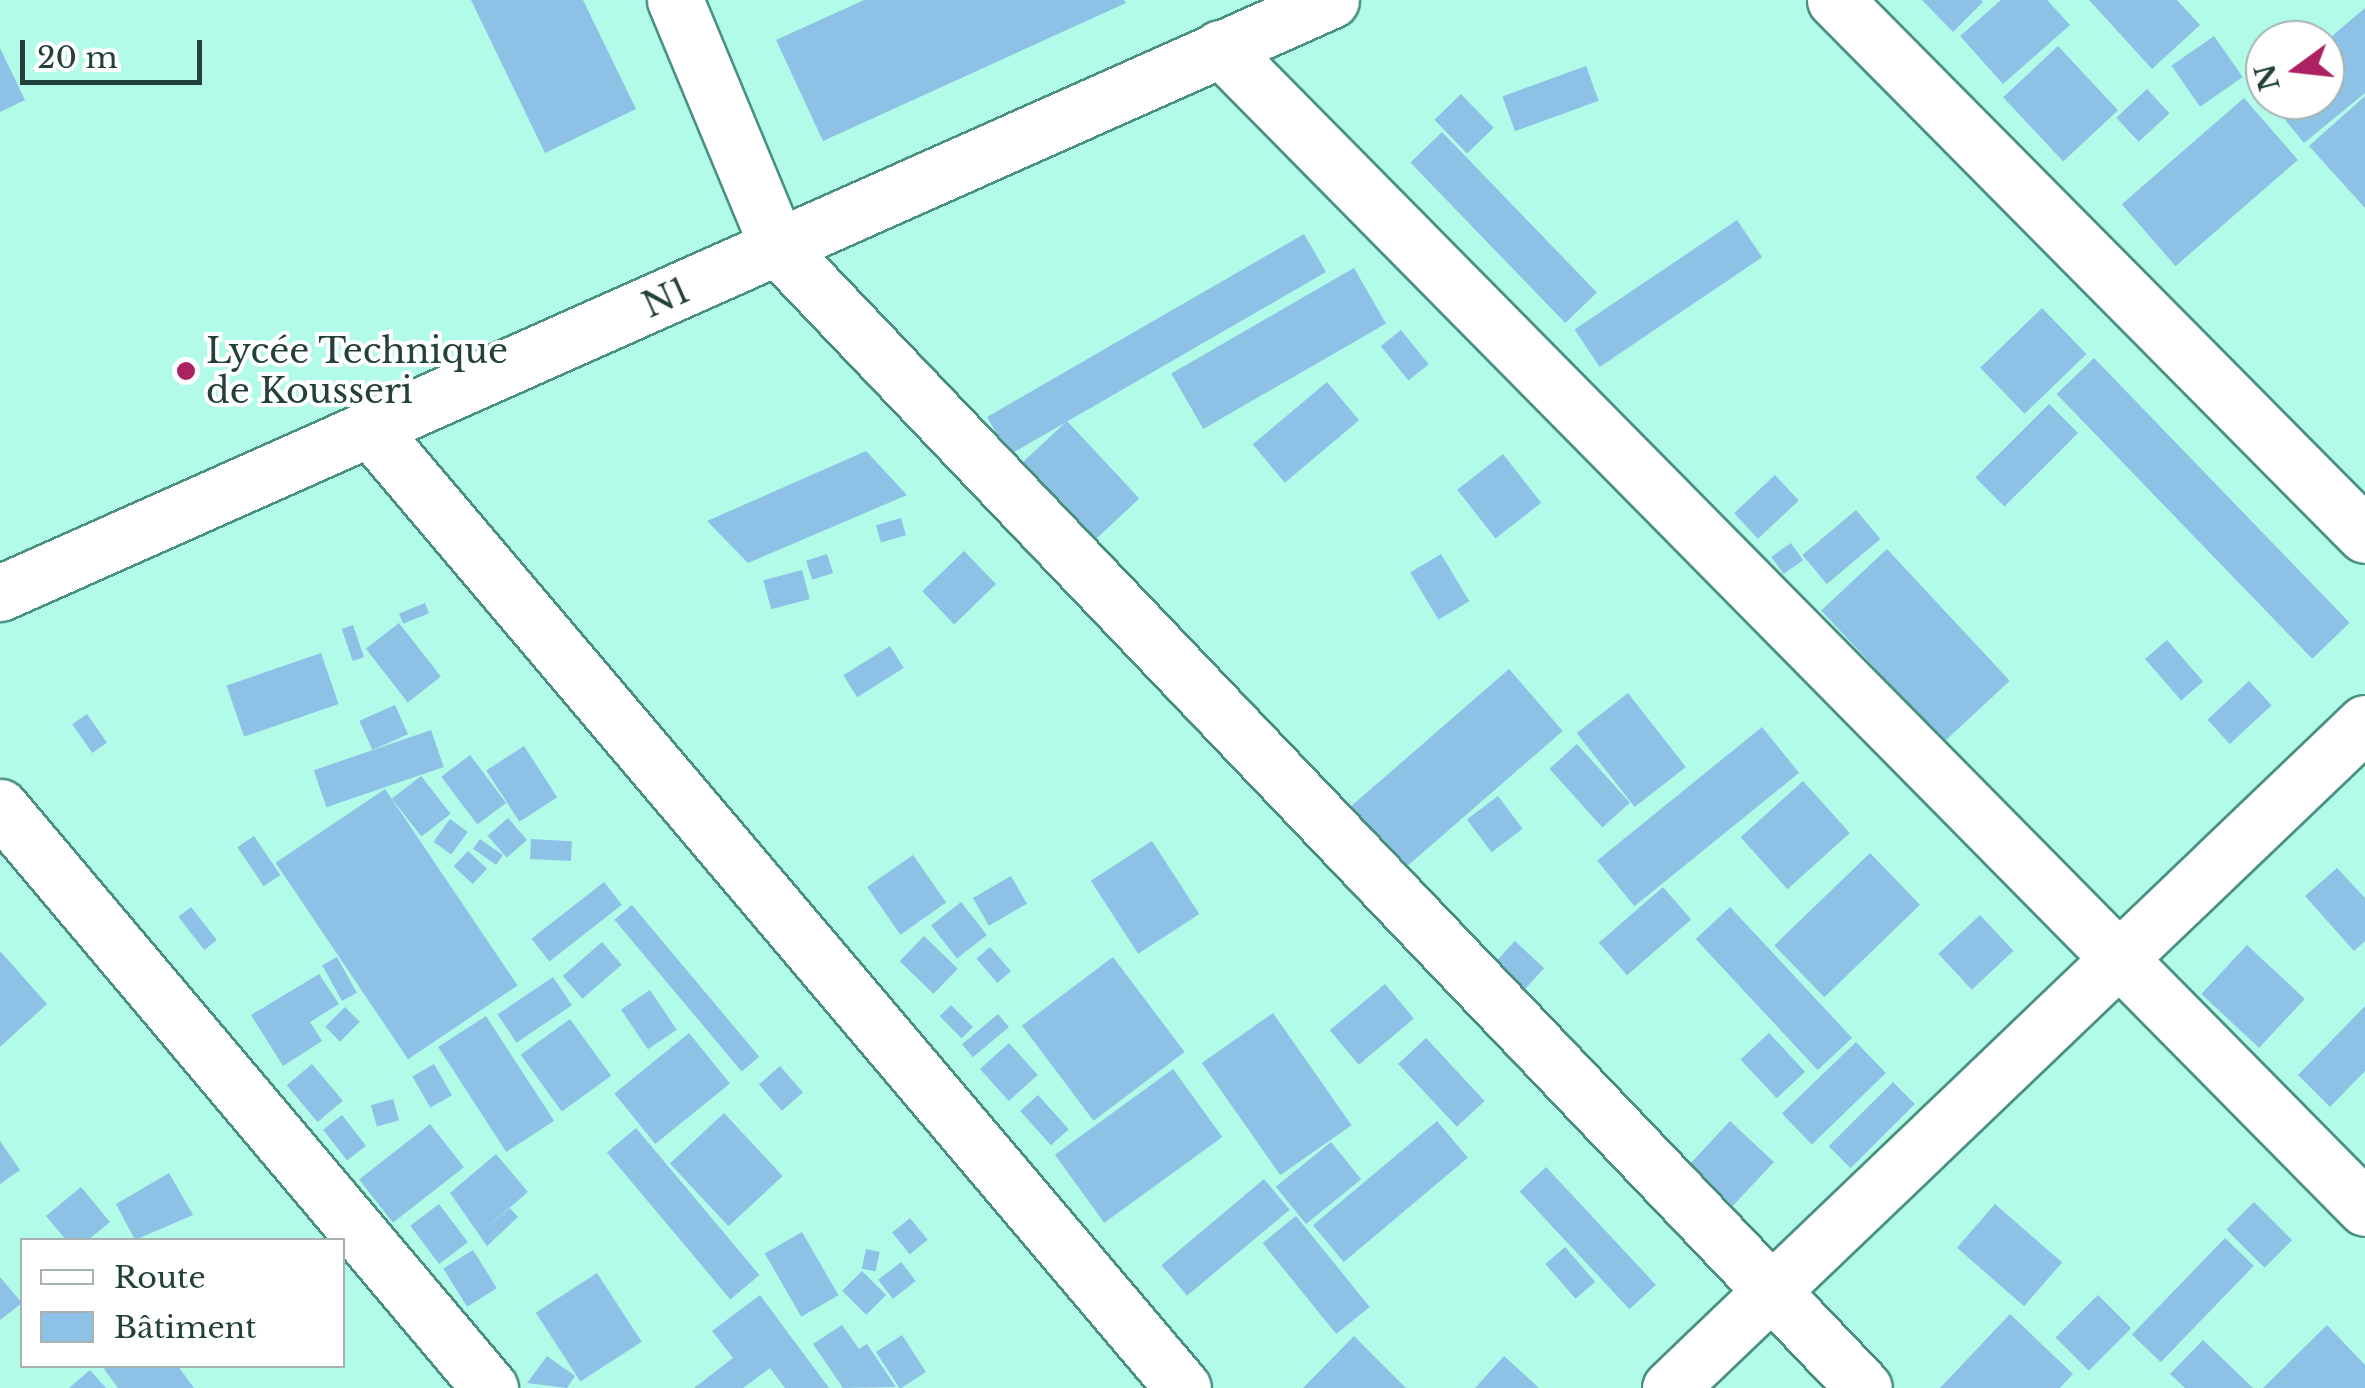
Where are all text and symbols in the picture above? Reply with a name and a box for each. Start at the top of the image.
scale bar [25,20,208,82]
north arrow [2245,20,2345,120]
text: 20 m [37,39,118,76]
text: N [2247,60,2288,95]
street label: N1 [636,269,696,327]
place label: Lycée Technique de Kousseri [206,330,509,412]
marker: Lycée Technique de Kousseri [175,360,197,382]
legend [20,1238,345,1368]
text: Route [114,1259,206,1296]
text: Bâtiment [114,1309,257,1346]

